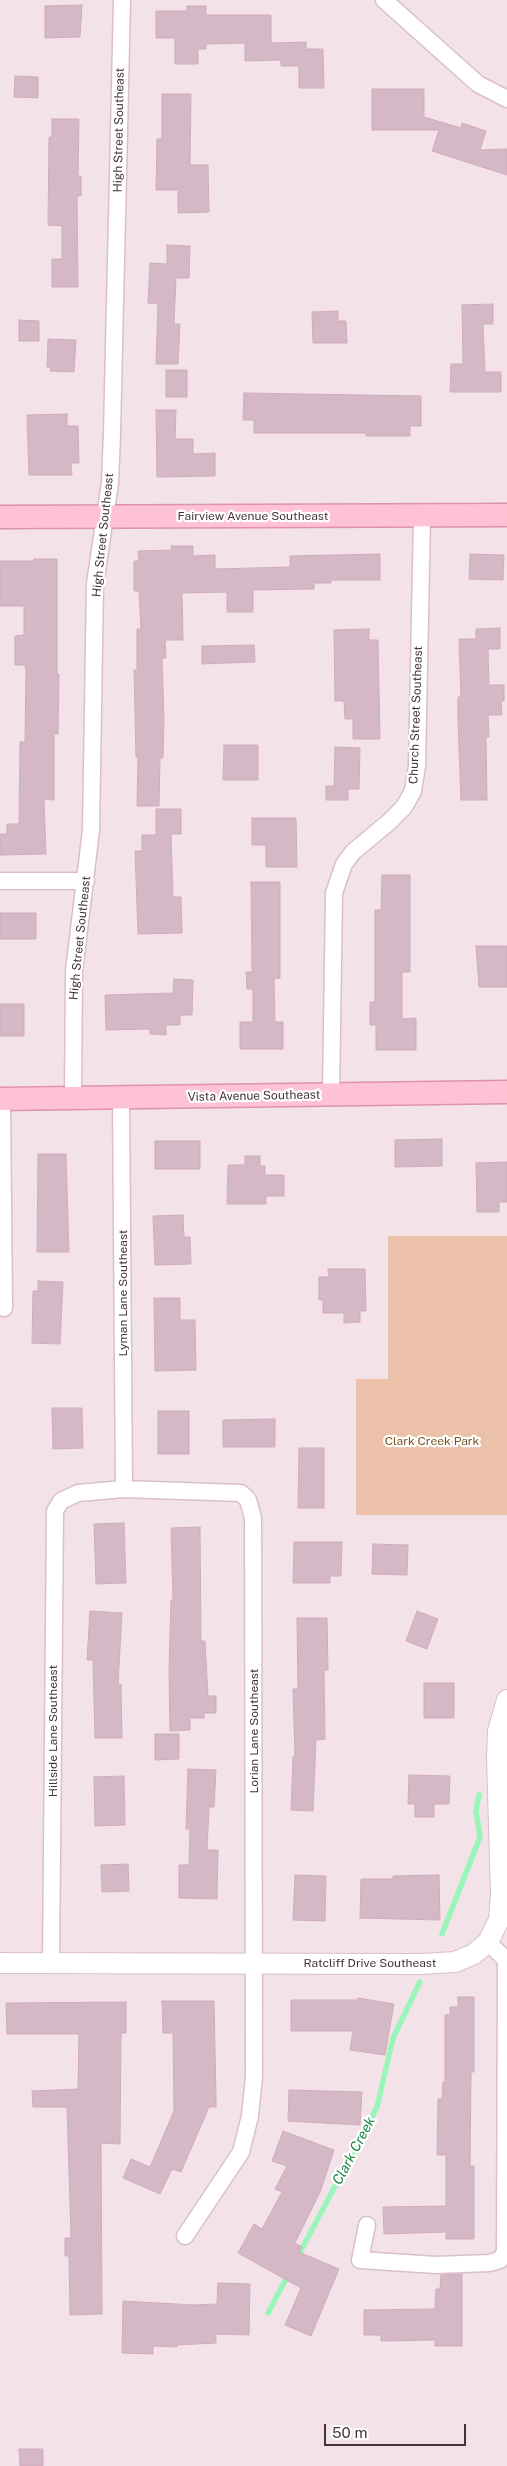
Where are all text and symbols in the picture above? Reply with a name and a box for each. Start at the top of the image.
street label: High Street Southeast [111,68,127,192]
street label: High Street Southeast [89,472,117,598]
street label: Fairview Avenue Southeast [178,509,328,523]
street label: Church Street Southeast [406,646,426,784]
street label: High Street Southeast [66,875,94,1001]
street label: Vista Avenue Southeast [188,1088,320,1104]
street label: Lyman Lane Southeast [116,1230,130,1356]
park label: Clark Creek Park [385,1434,479,1448]
street label: Hillside Lane Southeast [46,1665,60,1797]
street label: Lorian Lane Southeast [247,1669,261,1793]
street label: Ratcliff Drive Southeast [304,1956,436,1970]
water label: Clark Creek [329,2114,379,2188]
scale bar [327,2414,470,2446]
text: 50 m [332,2424,367,2441]

